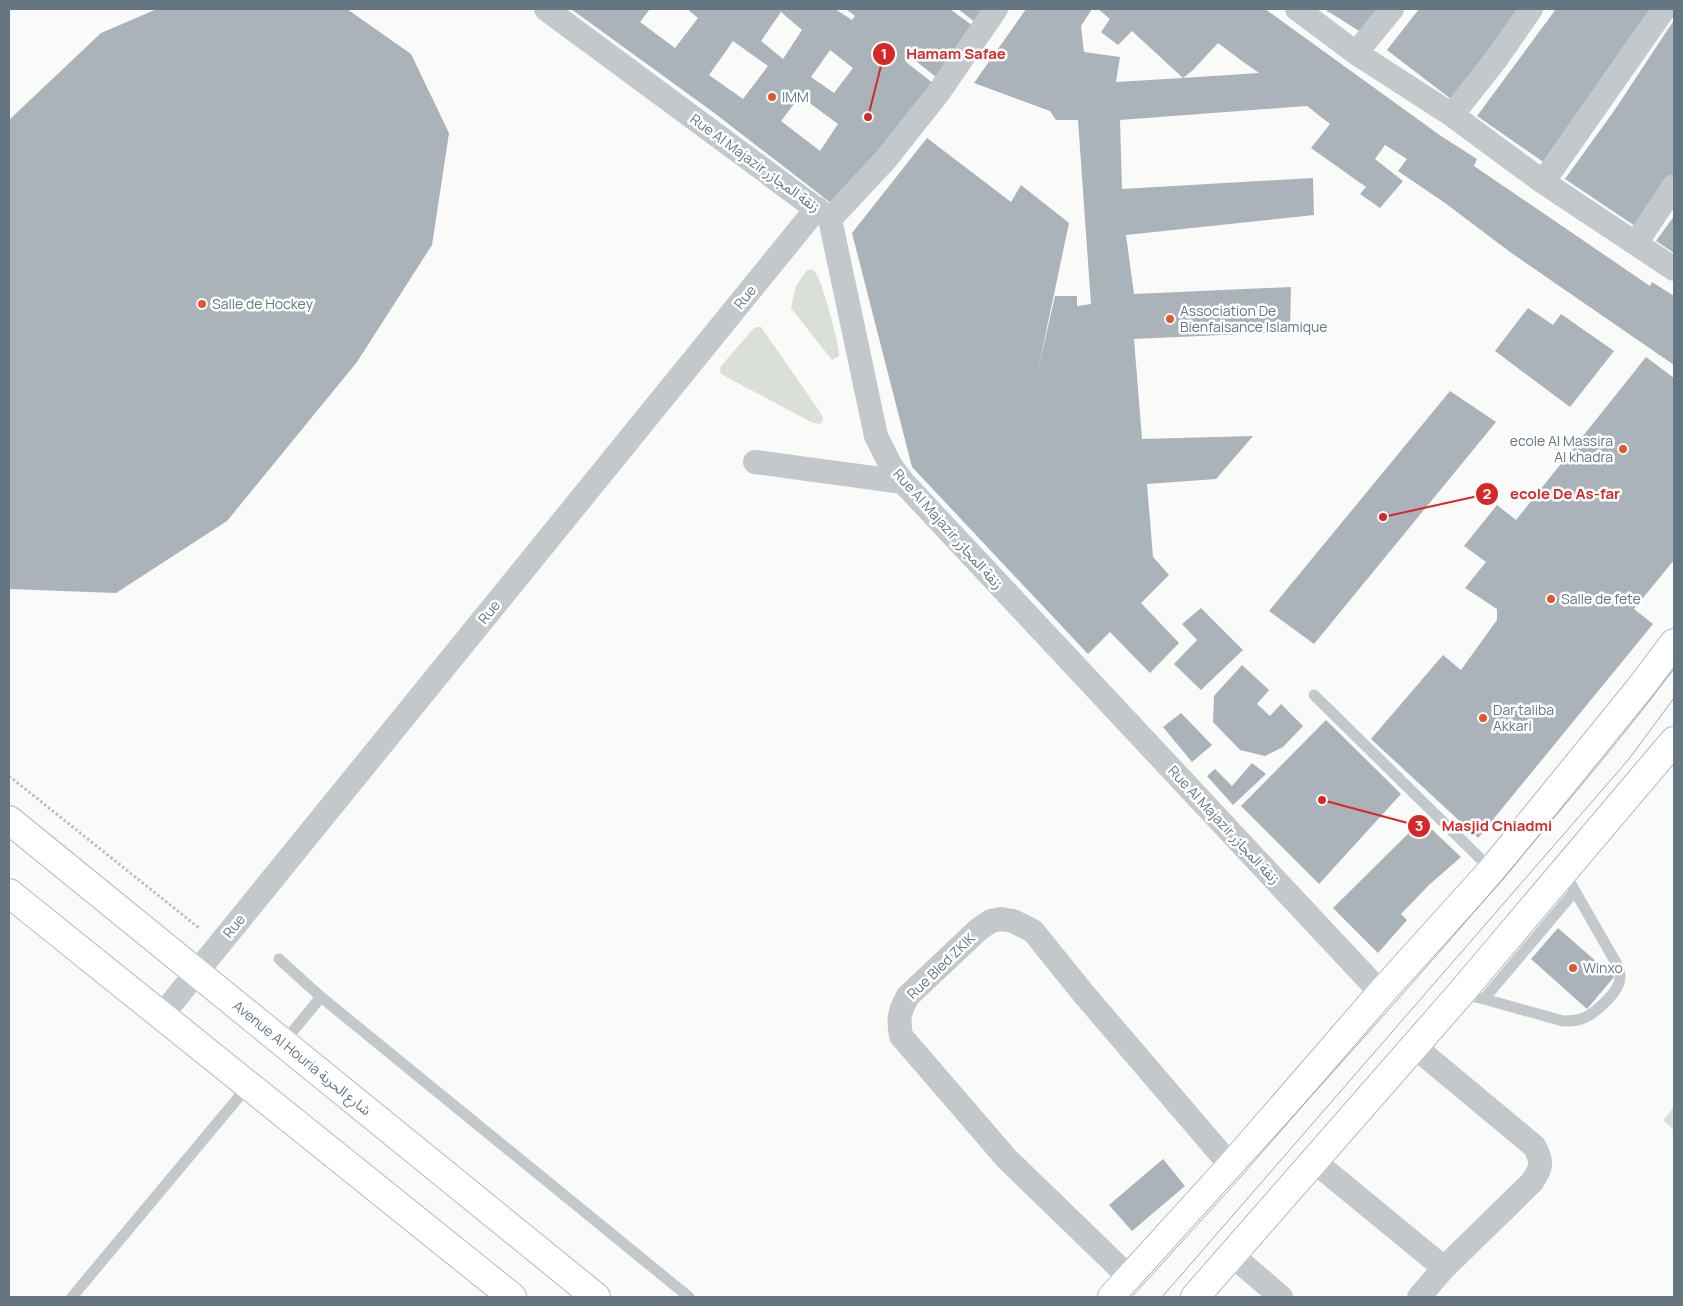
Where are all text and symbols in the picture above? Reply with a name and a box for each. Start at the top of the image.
callout: Hamam Safae [871,39,1016,69]
text: 1 [881,43,887,64]
text: Hamam Safae [906,43,1006,64]
place label: IMM [782,87,809,106]
marker: IMM [766,91,778,103]
street label: Rue Al Majazir زنقة المجازر [687,109,824,216]
street label: Rue [729,281,760,313]
place label: Salle de Hockey [212,294,314,313]
marker: Salle de Hockey [196,298,208,310]
place label: Association De Bienfaisance Islamique [1180,301,1327,336]
marker: Association De Bienfaisance Islamique [1164,313,1176,325]
place label: ecole Al Massira Al khadra [1510,431,1613,466]
marker: ecole Al Massira Al khadra [1617,443,1629,455]
street label: Rue Al Majazir زنقة المجازر [889,464,1008,593]
callout: ecole De As-far [1475,479,1630,509]
text: 2 [1483,483,1492,504]
text: ecole De As-far [1510,483,1620,504]
place label: Salle de fete [1561,589,1641,608]
marker: Salle de fete [1545,593,1557,605]
street label: Rue [473,596,504,628]
place label: Dar taliba Akkari [1493,700,1554,735]
marker: Dar taliba Akkari [1477,712,1489,724]
street label: Rue Al Majazir زنقة المجازر [1164,761,1284,888]
callout: Masjid Chiadmi [1406,811,1562,841]
text: 3 [1415,815,1423,836]
text: Masjid Chiadmi [1442,815,1552,836]
street label: Rue [218,910,249,942]
street label: Rue Bled ZKIK [902,928,979,1003]
place label: Winxo [1583,958,1623,977]
marker: Winxo [1567,962,1579,974]
street label: Avenue Al Houria شارع الحرية [228,996,375,1121]

